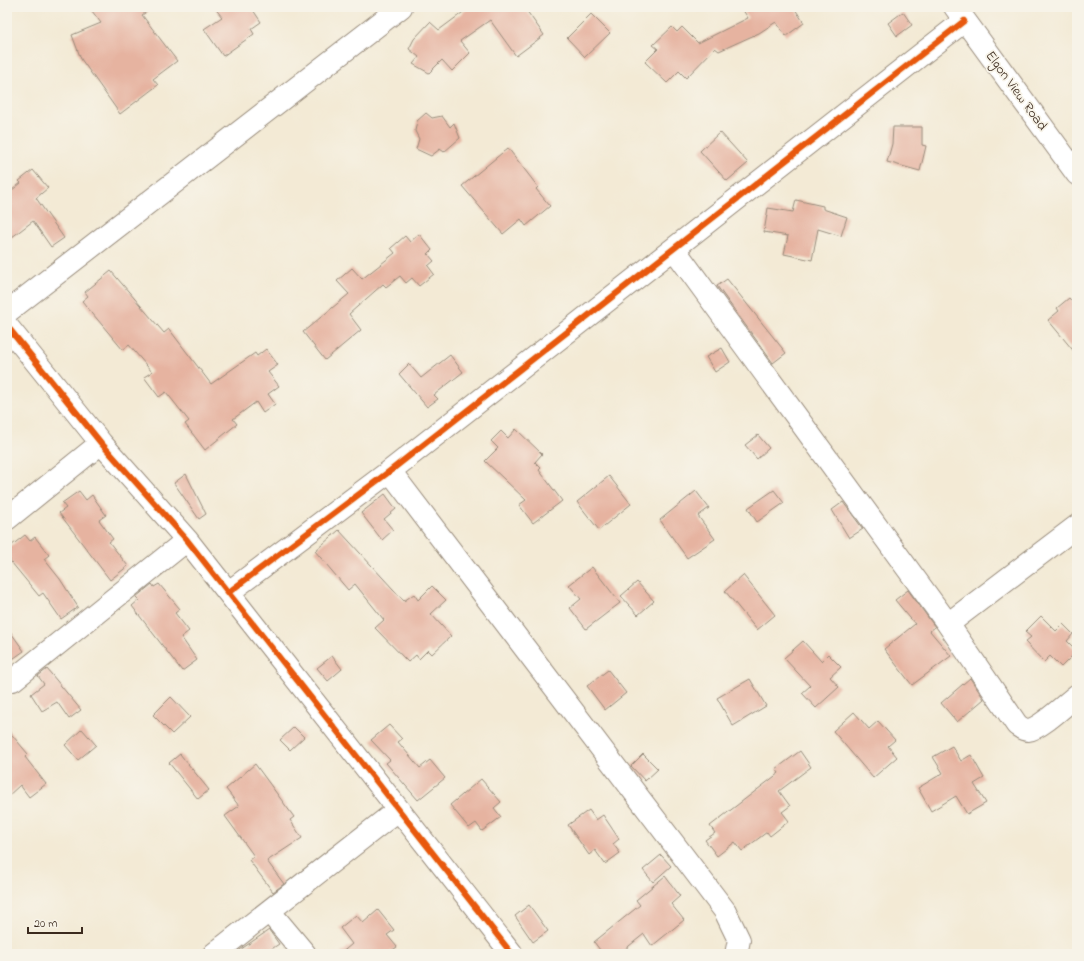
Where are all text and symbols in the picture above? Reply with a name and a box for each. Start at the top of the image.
street label: Elgon View Road [979,47,1052,136]
scale bar [28,909,82,935]
text: 20 m [34,915,57,933]

